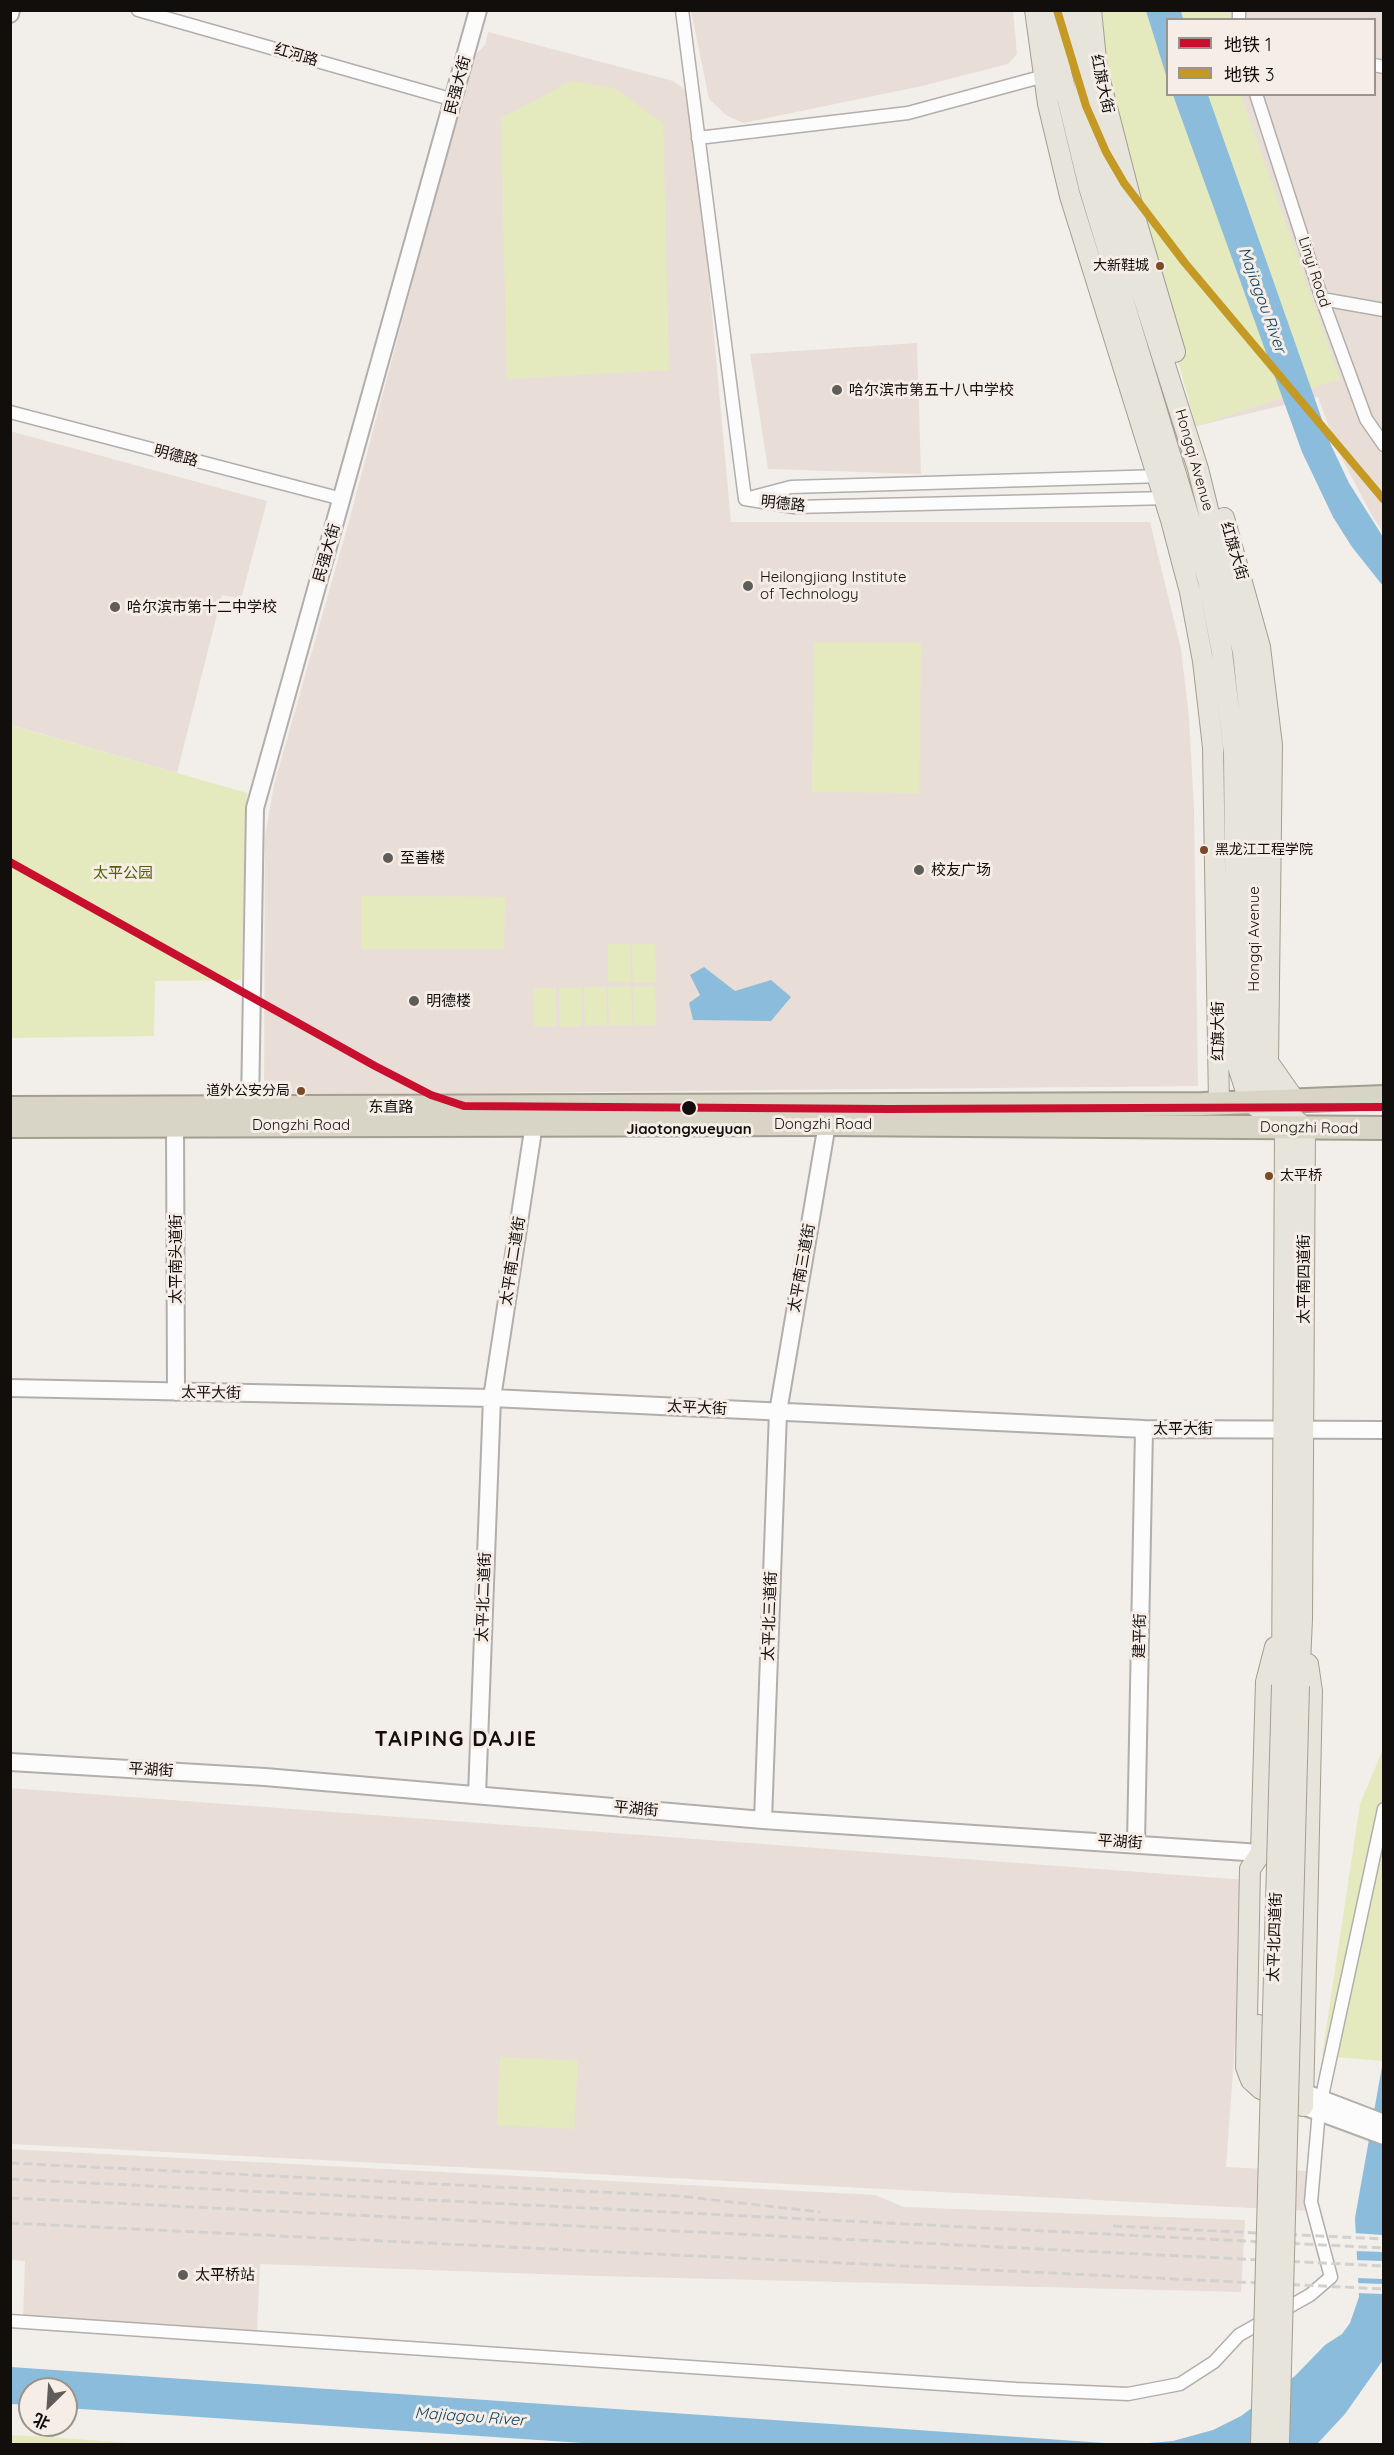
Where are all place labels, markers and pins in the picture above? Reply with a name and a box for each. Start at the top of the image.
place label: 大新鞋城 [1093,258,1149,274]
marker: 大新鞋城 [1154,260,1166,272]
place label: 哈尔滨市第五十八中学校 [849,381,1014,399]
marker: 哈尔滨市第五十八中学校 [830,383,844,397]
place label: Heilongjiang Institute of Technology [760,568,906,603]
marker: Heilongjiang Institute of Technology [741,579,755,593]
place label: 哈尔滨市第十二中学校 [127,598,277,616]
marker: 哈尔滨市第十二中学校 [108,600,122,614]
place label: 黑龙江工程学院 [1215,842,1313,858]
marker: 黑龙江工程学院 [1198,844,1210,856]
place label: 至善楼 [400,849,445,867]
marker: 至善楼 [381,851,395,865]
place label: 校友广场 [931,861,991,879]
marker: 校友广场 [912,863,926,877]
place label: 明德楼 [426,992,471,1010]
marker: 明德楼 [407,994,421,1008]
place label: 道外公安分局 [206,1083,290,1099]
marker: 道外公安分局 [295,1085,307,1097]
marker: Jiaotongxueyuan [680,1099,698,1117]
place label: Jiaotongxueyuan [626,1120,752,1138]
place label: 太平桥 [1280,1168,1322,1184]
marker: 太平桥 [1263,1170,1275,1182]
place label: 太平桥站 [195,2266,255,2284]
marker: 太平桥站 [176,2268,190,2282]

